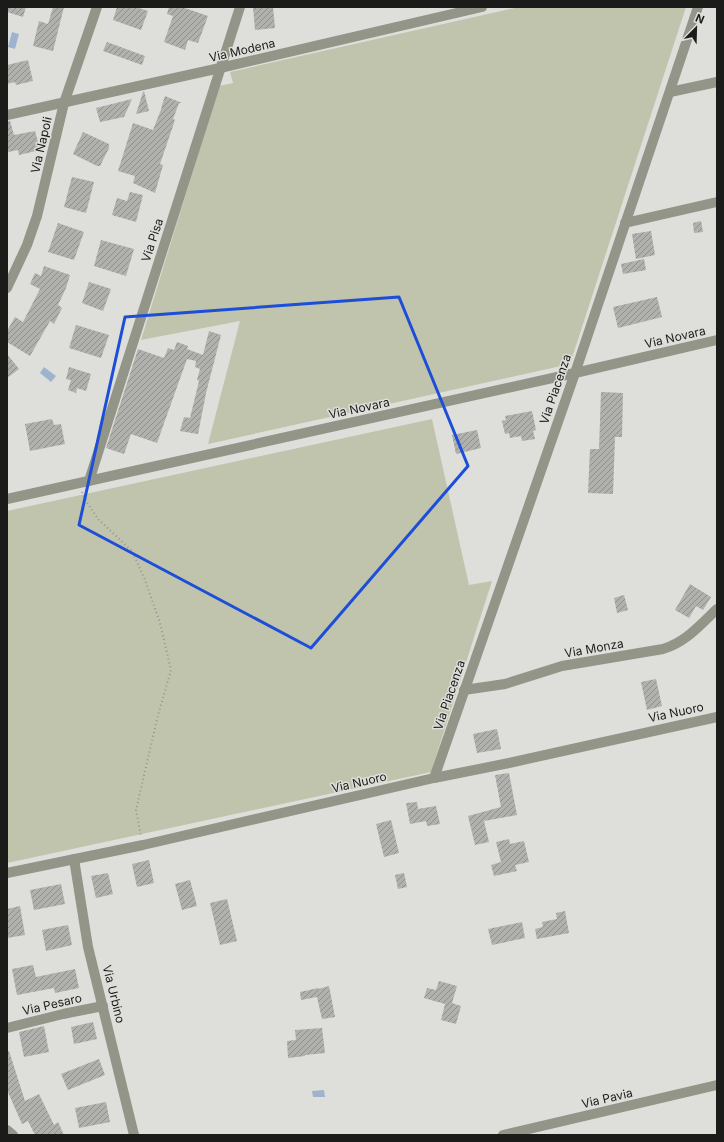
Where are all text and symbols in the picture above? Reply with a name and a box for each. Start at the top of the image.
north arrow [676,8,716,48]
text: N [693,11,707,27]
street label: Via Modena [207,35,277,65]
street label: Via Napoli [27,115,55,175]
street label: Via Pisa [138,216,166,264]
street label: Via Novara [643,323,707,351]
street label: Via Piacenza [536,352,574,426]
street label: Via Novara [327,394,391,422]
street label: Via Monza [563,635,625,661]
street label: Via Piacenza [430,658,468,732]
street label: Via Nuoro [647,699,705,725]
street label: Via Nuoro [330,768,388,796]
street label: Via Urbino [100,963,128,1025]
street label: Via Pesaro [21,990,83,1018]
street label: Via Pavia [580,1085,634,1111]

